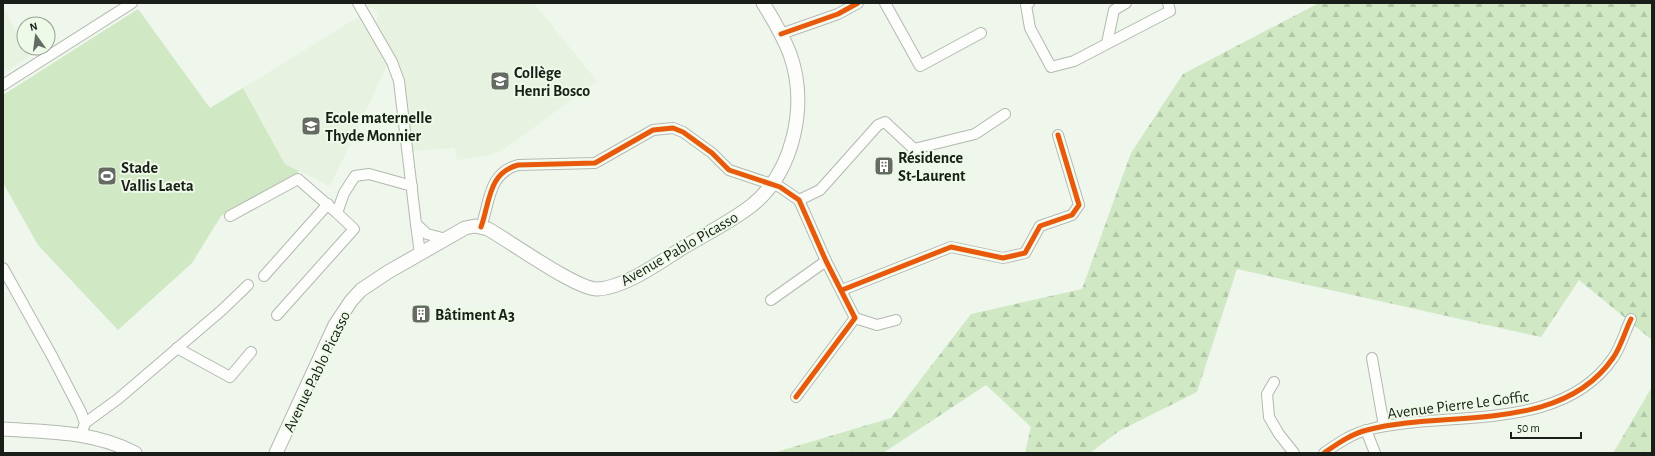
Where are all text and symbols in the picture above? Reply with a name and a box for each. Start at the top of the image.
north arrow [16,16,56,56]
text: N [29,21,39,33]
place label: Collège Henri Bosco [514,65,590,99]
school or university icon: Collège Henri Bosco [489,70,511,92]
place label: Ecole maternelle Thyde Monnier [325,110,432,145]
school or university icon: Ecole maternelle Thyde Monnier [300,115,322,137]
place label: Résidence St-Laurent [898,150,966,184]
building icon: Résidence St-Laurent [873,155,895,177]
place label: Stade Vallis Laeta [121,160,194,194]
sports icon: Stade Vallis Laeta [96,165,118,187]
street label: Avenue Pablo Picasso [618,209,741,289]
building icon: Bâtiment A3 [410,303,432,325]
place label: Bâtiment A3 [435,307,515,323]
street label: Avenue Pablo Picasso [281,308,353,435]
street label: Avenue Pierre Le Goffic [1387,388,1530,422]
scale bar [1511,414,1581,440]
text: 50 m [1517,422,1540,434]

